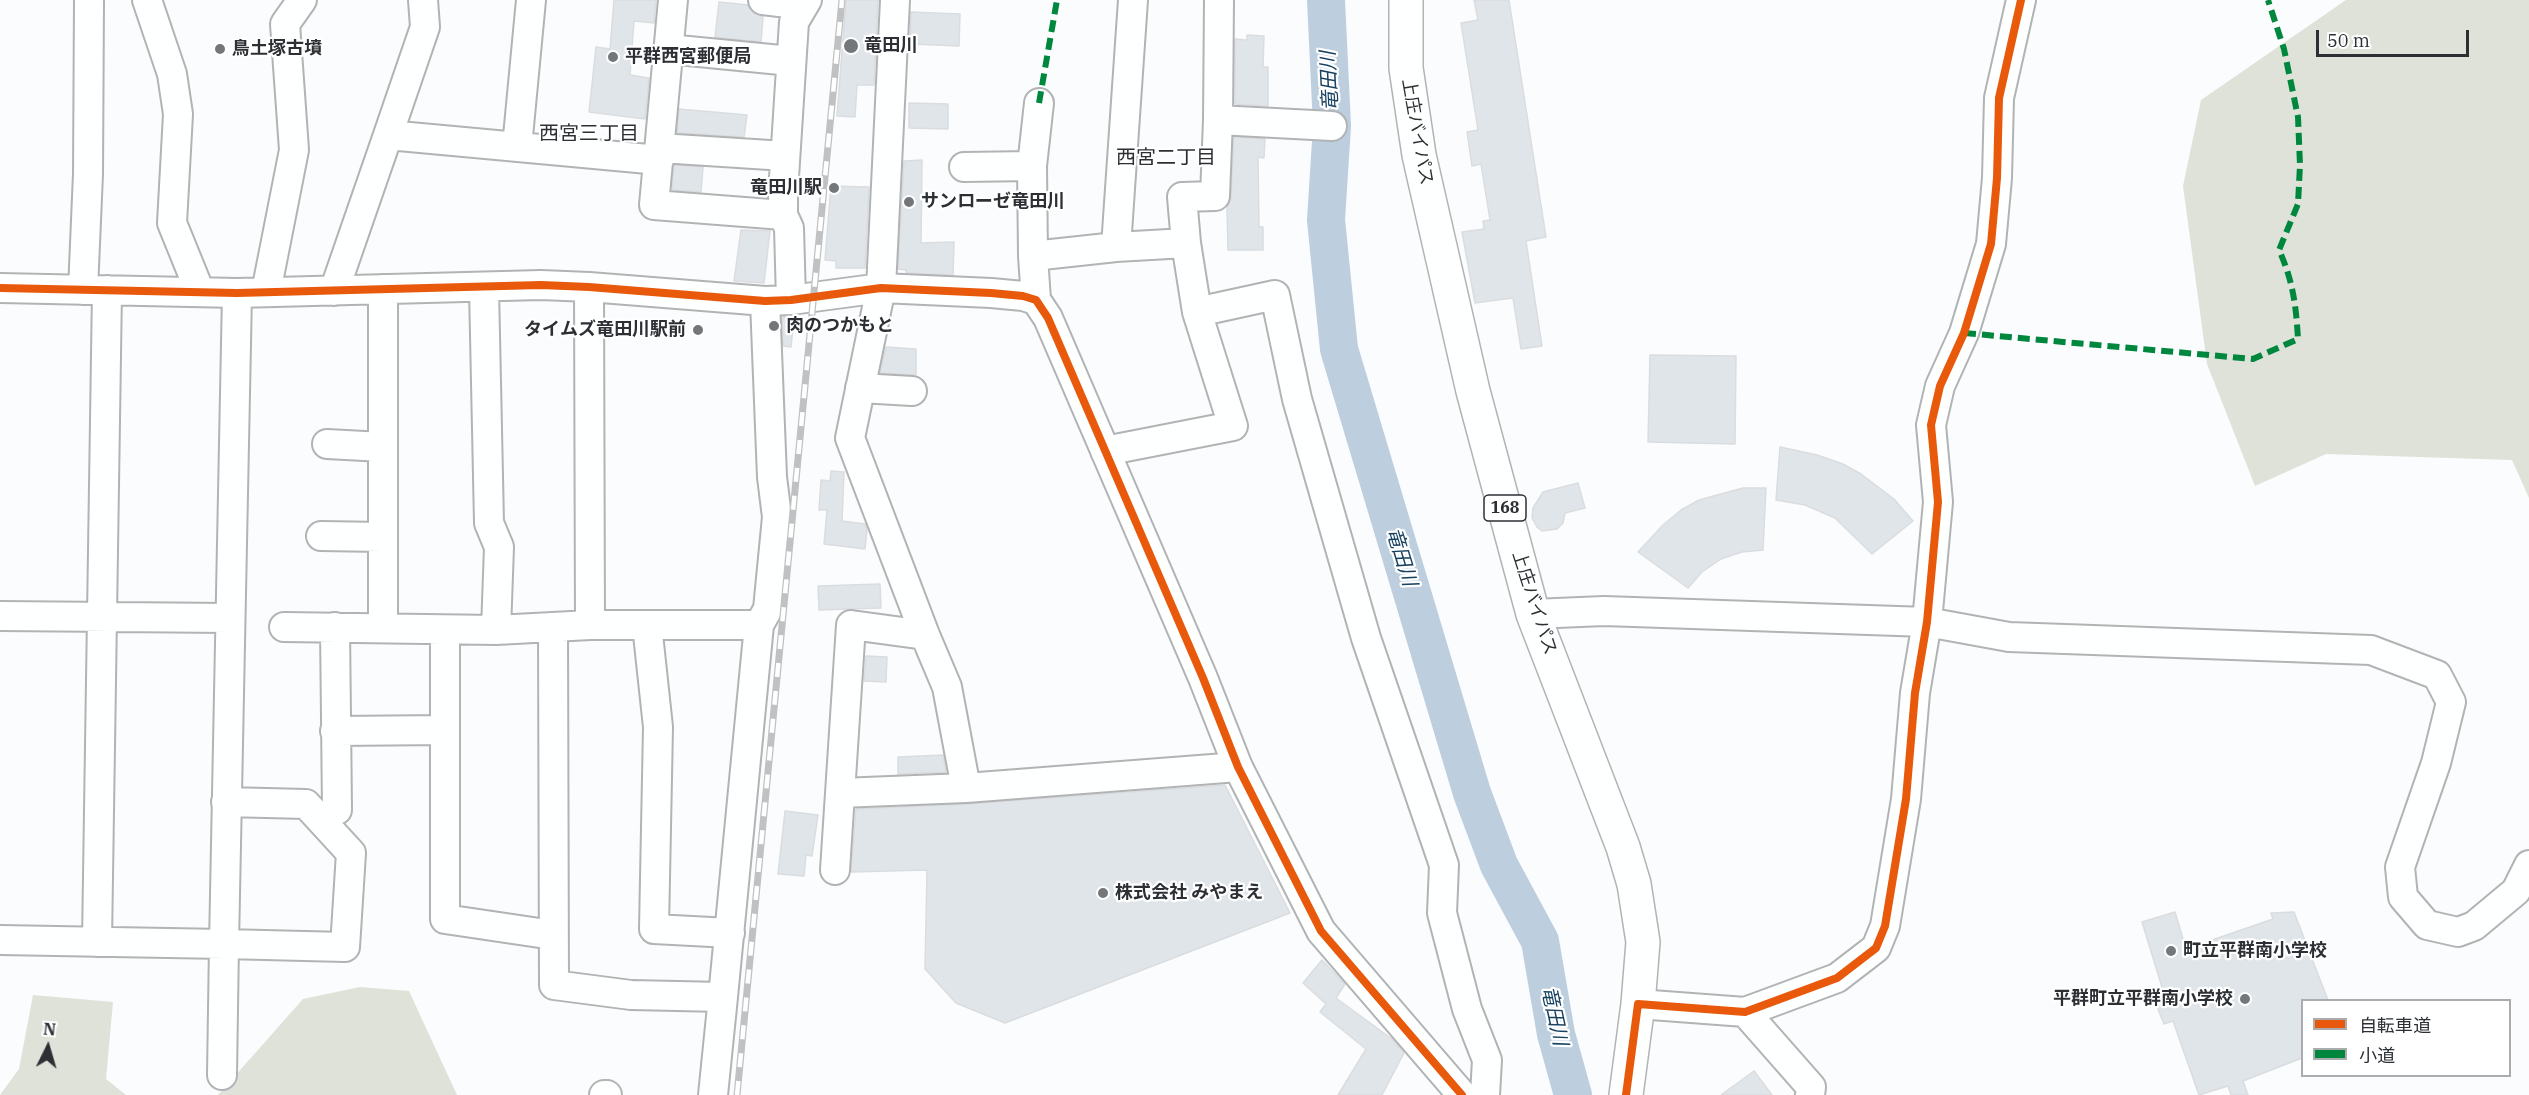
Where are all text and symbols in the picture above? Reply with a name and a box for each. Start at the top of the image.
scale bar [2319,18,2472,56]
text: 50 m [2327,29,2370,52]
place label: 竜田川 [864,35,918,57]
marker: 竜田川 [842,37,860,55]
place label: 鳥土塚古墳 [232,38,322,60]
marker: 鳥土塚古墳 [213,42,227,56]
place label: 平群西宮郵便局 [625,46,751,68]
marker: 平群西宮郵便局 [606,50,620,64]
water label: 竜田川 [1316,50,1344,112]
street label: 上庄バイパス [1397,77,1437,187]
district label: 西宮三丁目 [539,122,639,146]
district label: 西宮二丁目 [1116,146,1216,170]
place label: 竜田川駅 [750,177,822,199]
marker: 竜田川駅 [827,181,841,195]
place label: サンローゼ竜田川 [921,191,1065,213]
marker: サンローゼ竜田川 [902,195,916,209]
place label: 肉のつかもと [786,315,894,337]
place label: タイムズ竜田川駅前 [524,319,686,341]
marker: 肉のつかもと [767,319,781,333]
marker: タイムズ竜田川駅前 [691,323,705,337]
road number: 168 [1484,495,1526,521]
water label: 竜田川 [1381,525,1421,589]
street label: 上庄バイパス [1507,548,1561,658]
place label: 株式会社 みやまえ [1115,882,1263,904]
marker: 株式会社 みやまえ [1096,886,1110,900]
place label: 町立平群南小学校 [2183,940,2327,962]
marker: 町立平群南小学校 [2164,944,2178,958]
water label: 竜田川 [1536,984,1572,1048]
place label: 平群町立平群南小学校 [2053,988,2233,1010]
marker: 平群町立平群南小学校 [2238,992,2252,1006]
legend [2301,999,2511,1077]
text: 自転車道 [2359,1014,2431,1037]
north arrow [18,1017,78,1077]
text: N [42,1019,57,1040]
text: 小道 [2359,1044,2395,1067]

